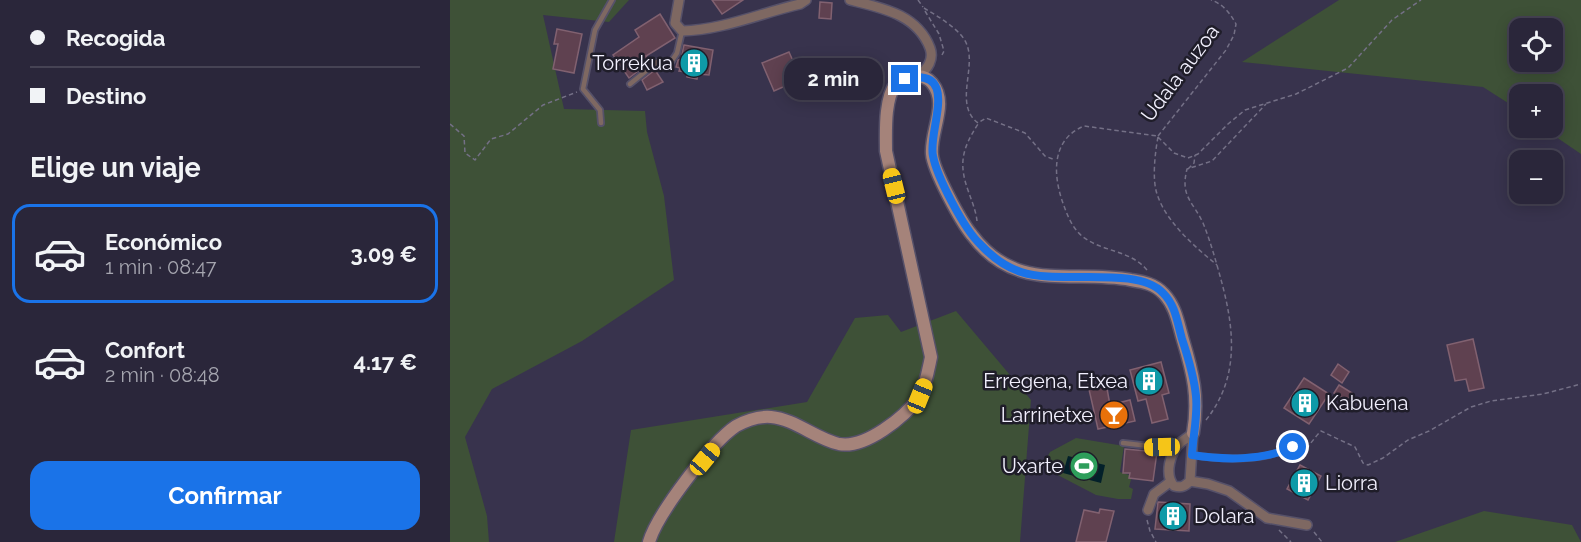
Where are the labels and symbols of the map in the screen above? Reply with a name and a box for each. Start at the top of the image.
street label: Udala auzoa [1136,20,1224,126]
building icon: Torrekua [678,47,710,79]
place label: Torrekua [592,51,673,75]
callout: 2 min [785,58,884,100]
route end [891,65,918,92]
car [881,166,907,206]
building icon: Erregena, Etxea [1133,365,1165,397]
place label: Erregena, Etxea [983,369,1128,393]
car [905,376,935,416]
building icon: Kabuena [1289,387,1321,419]
place label: Kabuena [1326,391,1408,415]
bar icon: Larrinetxe [1098,399,1130,431]
place label: Larrinetxe [1001,403,1093,427]
route start [1279,433,1306,460]
car [1144,437,1180,457]
car [687,439,723,479]
sports icon: Uxarte [1068,450,1100,482]
place label: Uxarte [1002,454,1063,478]
building icon: Liorra [1288,467,1320,499]
place label: Liorra [1325,471,1378,495]
building icon: Dolara [1157,500,1189,532]
place label: Dolara [1194,504,1254,528]

